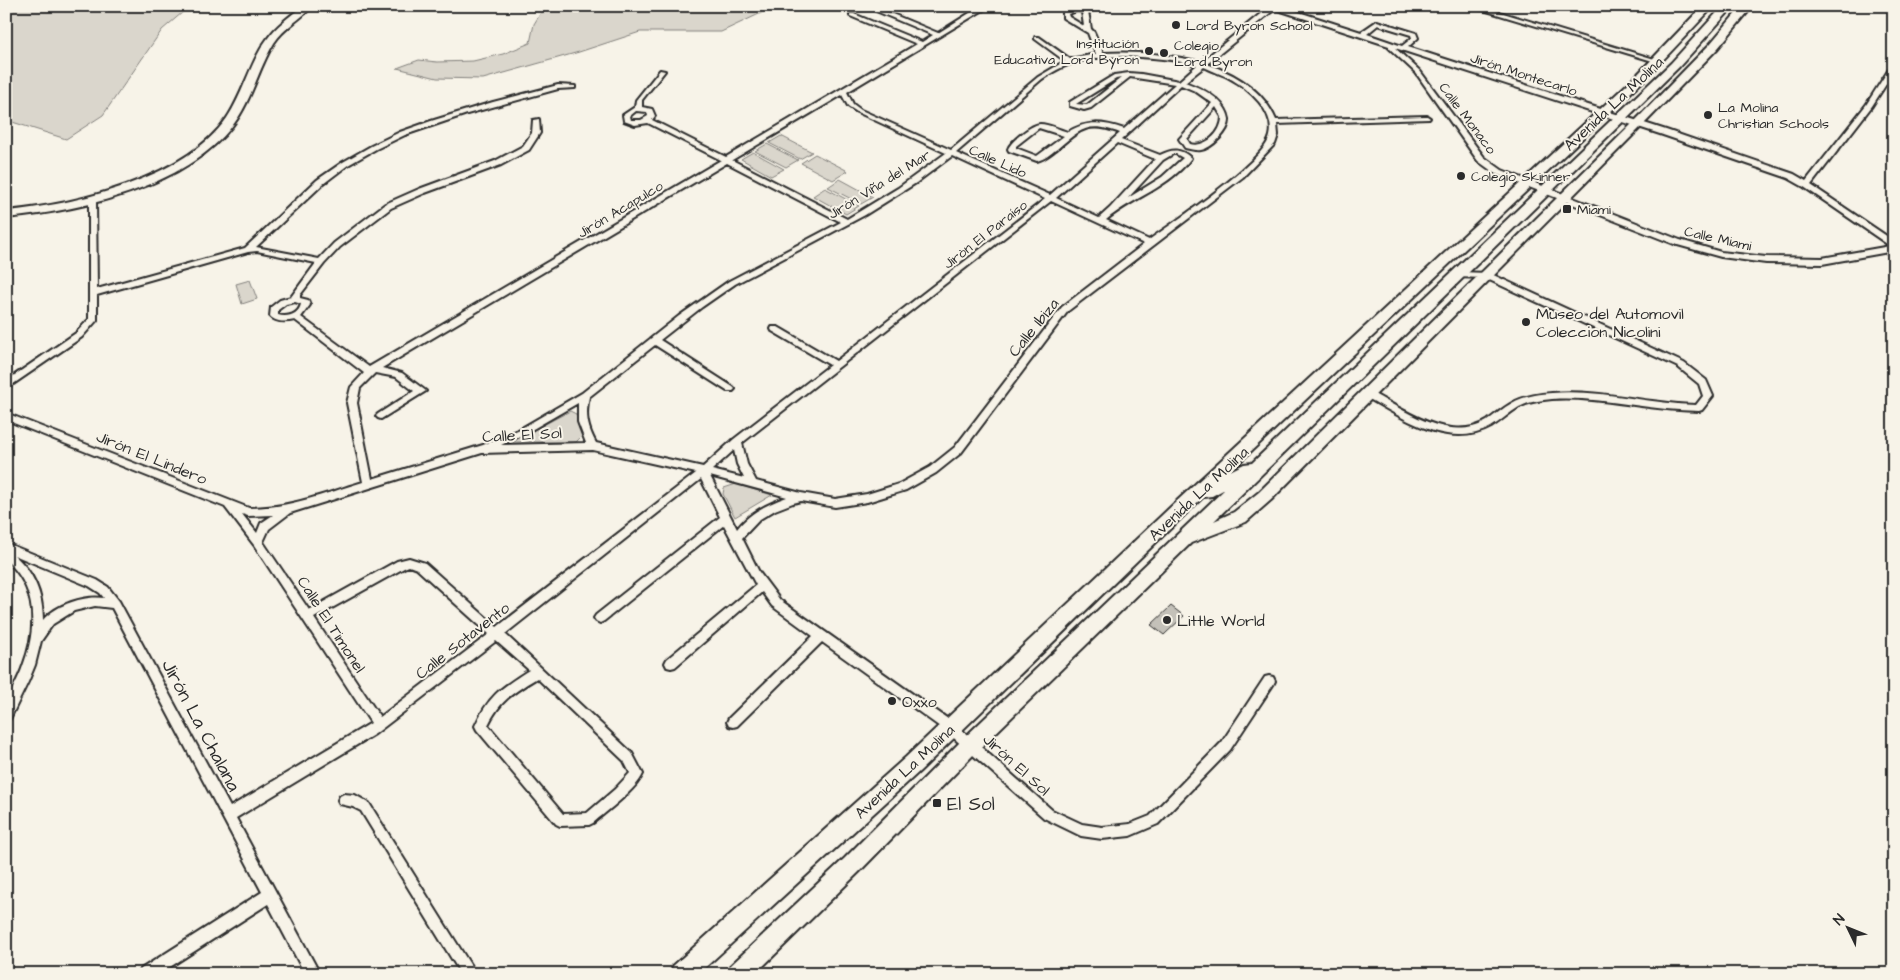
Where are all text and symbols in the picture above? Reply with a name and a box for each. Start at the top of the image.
place label: Lord Byron School [1186,16,1313,36]
marker: Lord Byron School [1170,19,1182,31]
place label: Institución Educativa Lord Byron [994,34,1139,70]
place label: Colegio Lord Byron [1174,36,1252,72]
marker: Institución Educativa Lord Byron [1143,45,1155,57]
marker: Colegio Lord Byron [1158,47,1170,59]
street label: Jirón Montecarlo [1468,48,1580,102]
street label: Avenida La Molina [1559,52,1668,156]
street label: Calle Monaco [1434,79,1501,159]
place label: La Molina Christian Schools [1718,98,1829,134]
marker: La Molina Christian Schools [1702,109,1714,121]
street label: Calle Lido [965,140,1030,184]
street label: Jirón Viña del Mar [824,145,935,224]
place label: Colegio Skinner [1471,167,1571,187]
marker: Colegio Skinner [1455,170,1467,182]
street label: Jirón Acapulco [574,176,667,243]
street label: Jiròn El Paraíso [939,196,1032,274]
place label: Miami [1577,200,1611,220]
marker: Miami [1561,203,1573,215]
street label: Calle Miami [1682,222,1753,256]
street label: Calle Ibiza [1003,294,1064,362]
place label: Museo del Automovil Coleccion Nicolini [1536,303,1684,343]
marker: Museo del Automovil Coleccion Nicolini [1520,316,1532,328]
street label: Calle El Sol [482,422,562,448]
street label: Jirón El Lindero [93,426,210,490]
street label: Avenida La Molina [1144,442,1253,546]
street label: Calle El Timonel [292,572,371,677]
street label: Calle Sotavento [411,597,514,685]
place label: Little World [1177,610,1265,632]
marker: Little World [1161,614,1173,626]
street label: Jirón La Chalana [154,655,247,797]
place label: Oxxo [902,691,937,713]
marker: Oxxo [886,695,898,707]
street label: Avenida La Molina [850,720,959,824]
street label: Jirón El Sol [978,729,1055,801]
place label: El Sol [947,791,995,818]
marker: El Sol [931,797,943,809]
north arrow [1822,902,1872,952]
text: N [1829,910,1850,930]

